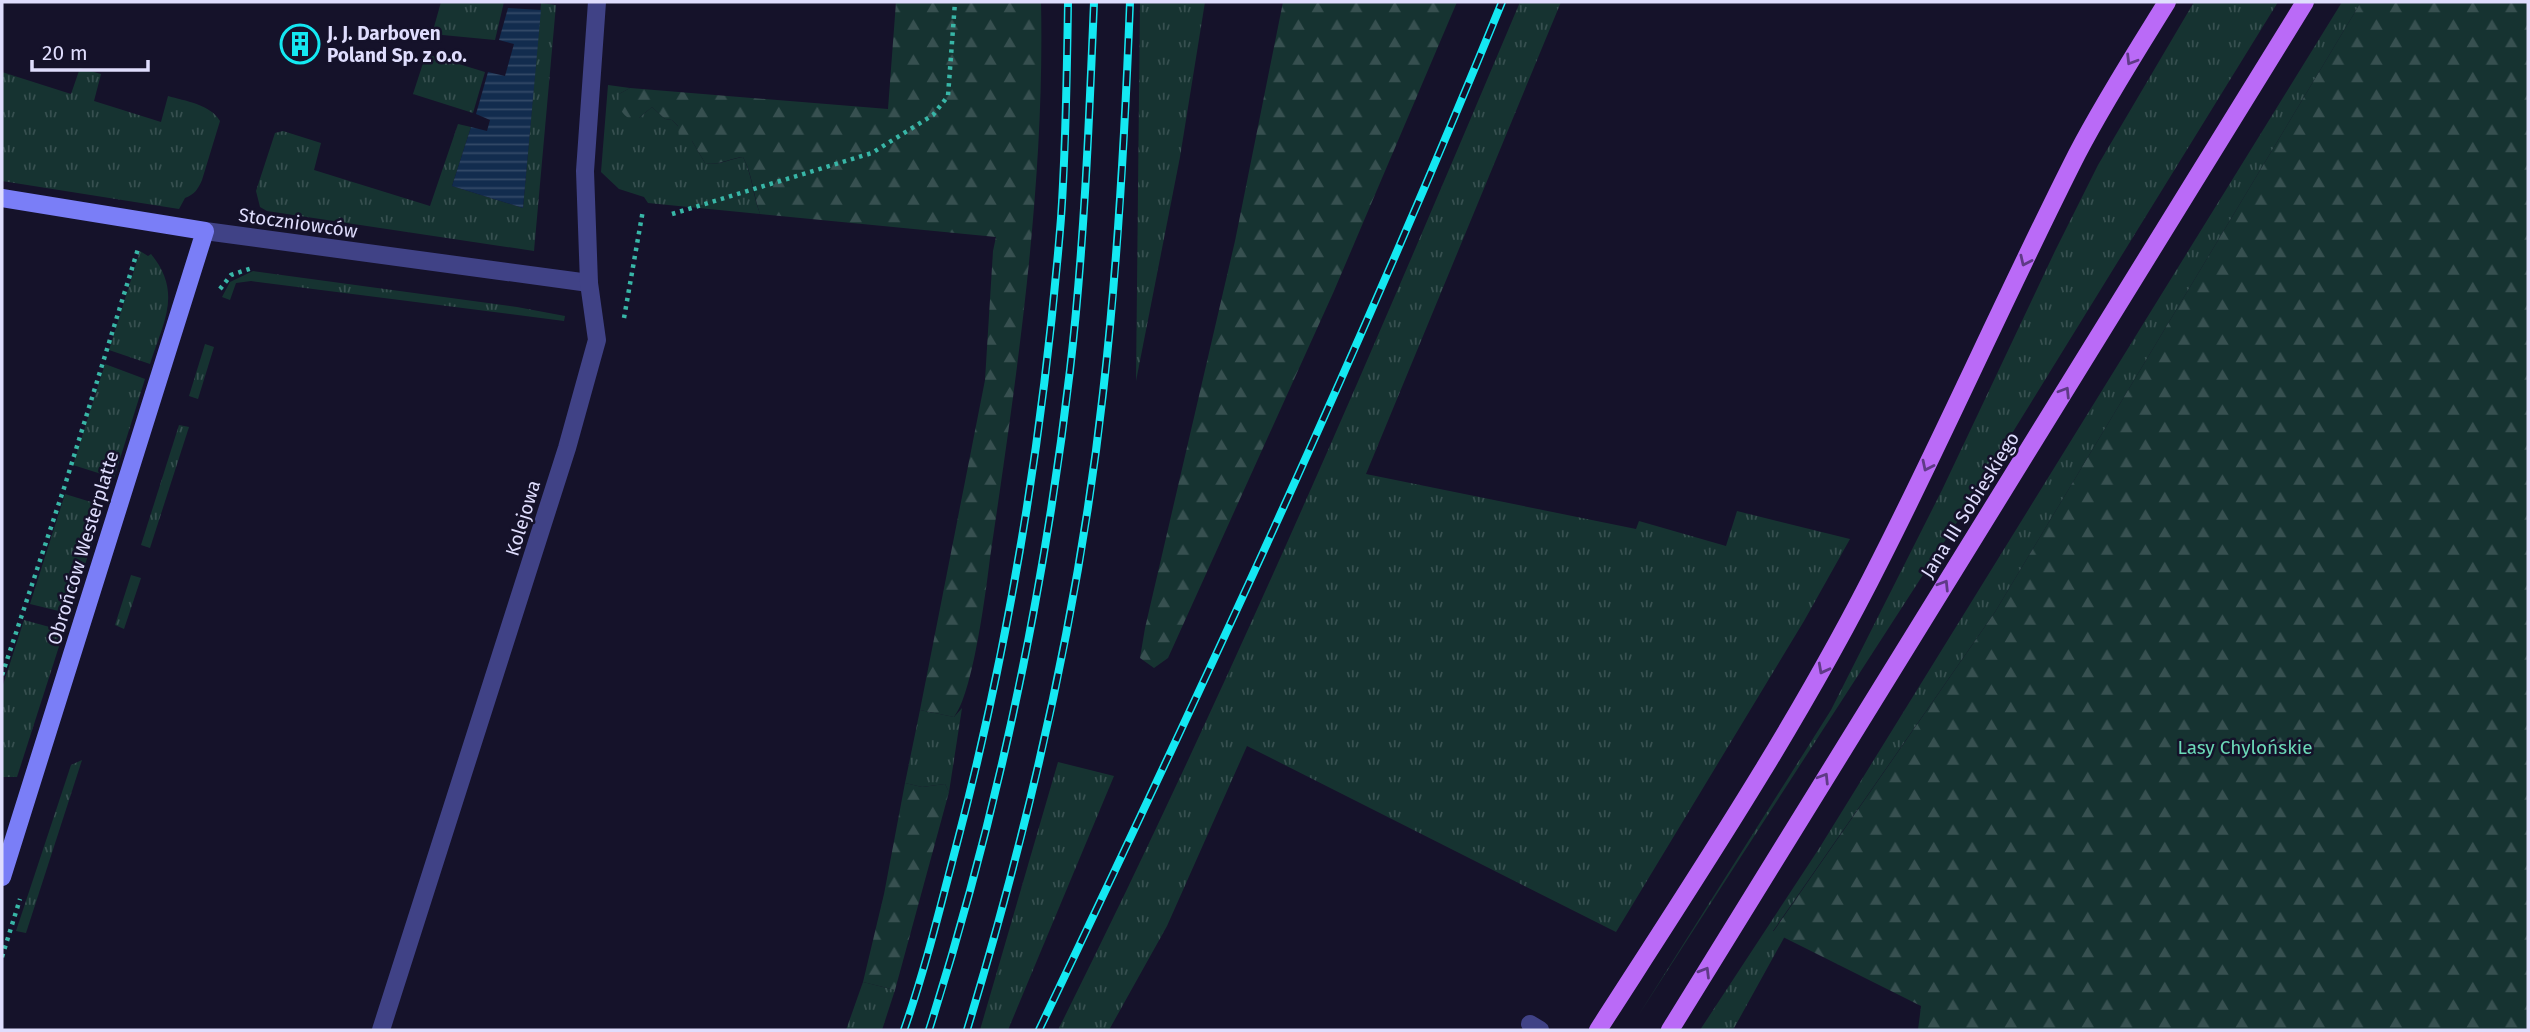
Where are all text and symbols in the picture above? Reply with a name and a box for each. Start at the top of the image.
place label: J. J. Darboven Poland Sp. z o.o. [326,22,467,67]
building icon: J. J. Darboven Poland Sp. z o.o. [279,23,321,65]
scale bar [32,28,147,72]
text: 20 m [42,40,88,66]
one-way arrow [2127,52,2140,65]
street label: Stoczniowców [237,203,359,243]
one-way arrow [2019,254,2033,266]
one-way arrow [2056,387,2069,400]
street label: Jana III Sobieskiego [1916,428,2024,582]
street label: Obrońców Westerplatte [43,448,123,648]
one-way arrow [1921,459,1935,471]
street label: Kolejowa [501,477,545,559]
one-way arrow [1936,580,1949,593]
one-way arrow [1818,661,1832,674]
park label: Lasy Chylońskie [2177,736,2313,759]
one-way arrow [1815,773,1828,786]
one-way arrow [1697,967,1710,980]

